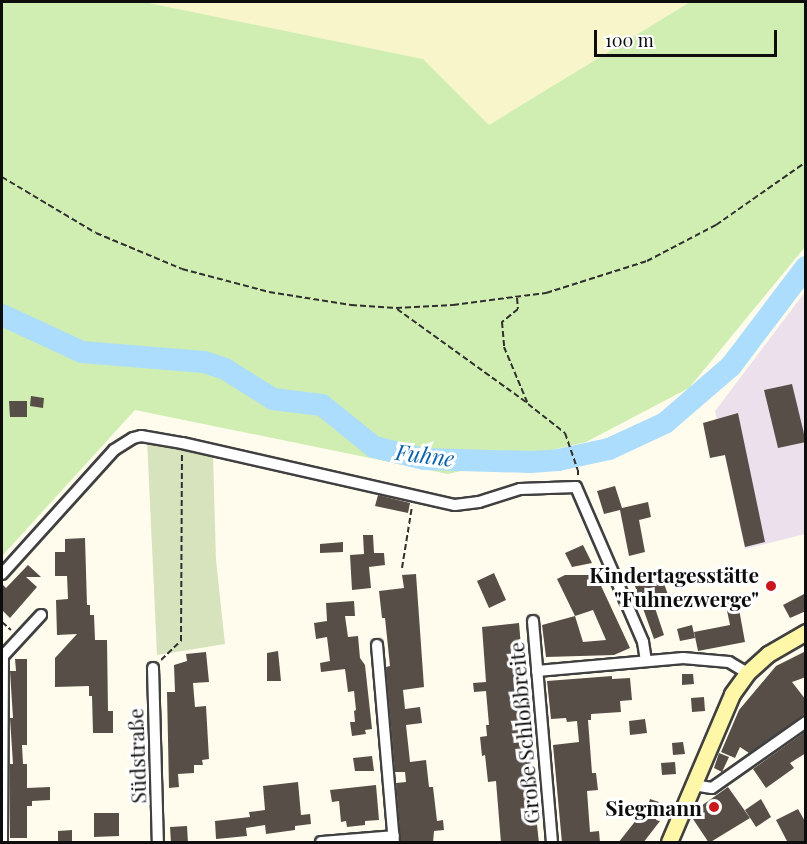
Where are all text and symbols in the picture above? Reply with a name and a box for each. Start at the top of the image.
scale bar [597,18,780,56]
text: 100 m [605,28,654,52]
water label: Fuhne [394,438,456,472]
place label: Kindertagesstätte "Fuhnezwerge" [589,561,759,611]
marker: Kindertagesstätte "Fuhnezwerge" [764,579,778,593]
street label: Große Schloßbreite [503,641,543,825]
street label: Südstraße [122,708,150,804]
place label: Siegmann [605,794,702,820]
marker: Siegmann [707,800,721,814]

